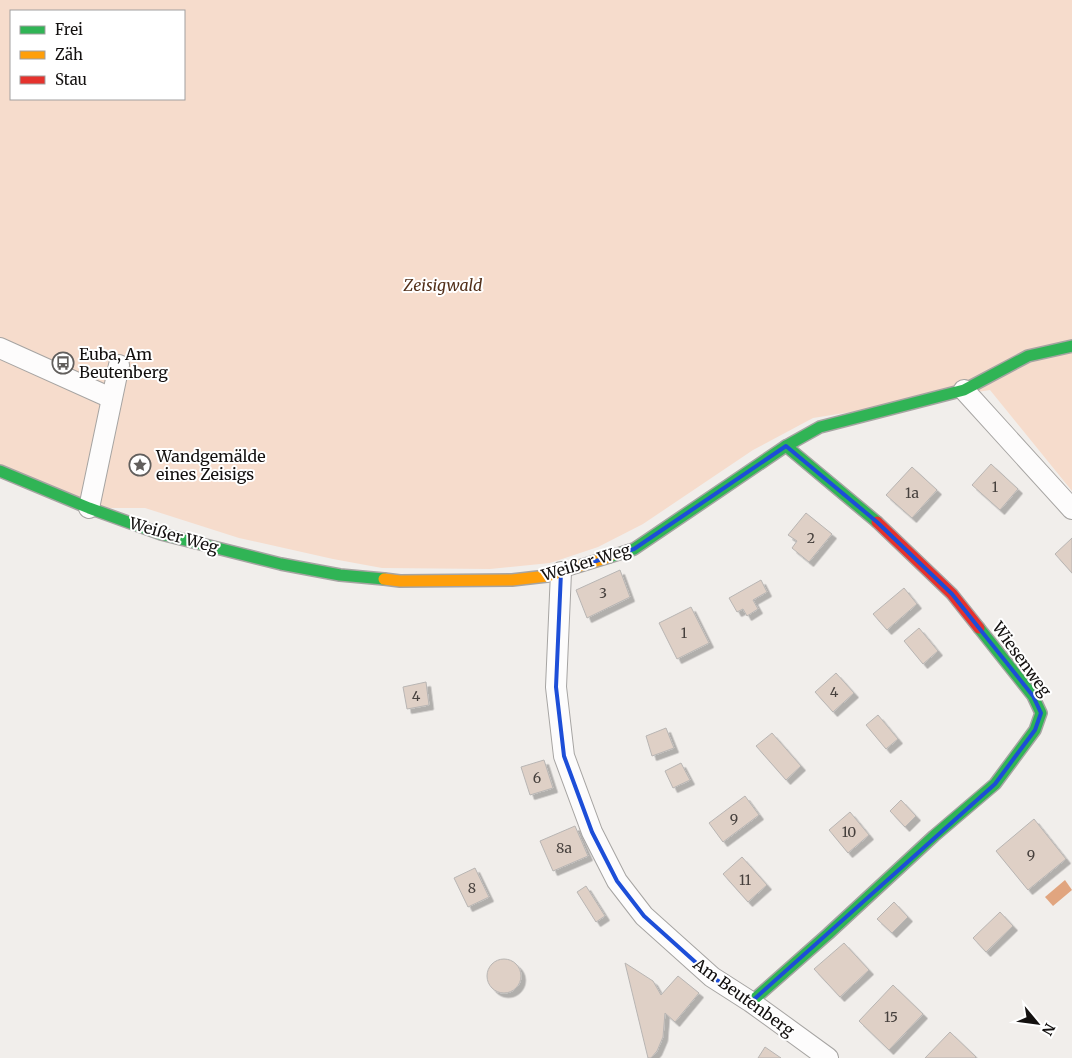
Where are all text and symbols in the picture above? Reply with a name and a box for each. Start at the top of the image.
legend [10,10,185,100]
text: Frei [55,20,83,39]
text: Zäh [55,45,83,64]
text: Stau [55,70,87,89]
park label: Zeisigwald [403,275,483,295]
place label: Euba, Am Beutenberg [79,344,168,382]
bus stop icon: Euba, Am Beutenberg [51,351,75,375]
place label: Wandgemälde eines Zeisigs [155,446,266,484]
place icon: Wandgemälde eines Zeisigs [128,453,152,477]
house number: 1 [992,478,998,496]
house number: 1a [905,484,919,502]
street label: Weißer Weg [126,512,221,557]
house number: 2 [807,529,815,547]
street label: Weißer Weg [538,539,633,585]
house number: 3 [599,584,607,602]
street label: Wiesenweg [988,617,1056,701]
house number: 1 [681,624,687,642]
house number: 4 [830,683,839,701]
house number: 4 [412,687,421,705]
house number: 6 [533,769,541,787]
house number: 9 [730,810,738,828]
house number: 10 [842,823,856,841]
house number: 8a [556,839,573,857]
house number: 9 [1027,846,1035,864]
house number: 11 [739,871,751,889]
house number: 8 [468,879,476,897]
street label: Am Beutenberg [689,953,799,1041]
north arrow [1012,998,1062,1048]
house number: 15 [884,1008,898,1026]
text: N [1038,1020,1059,1039]

